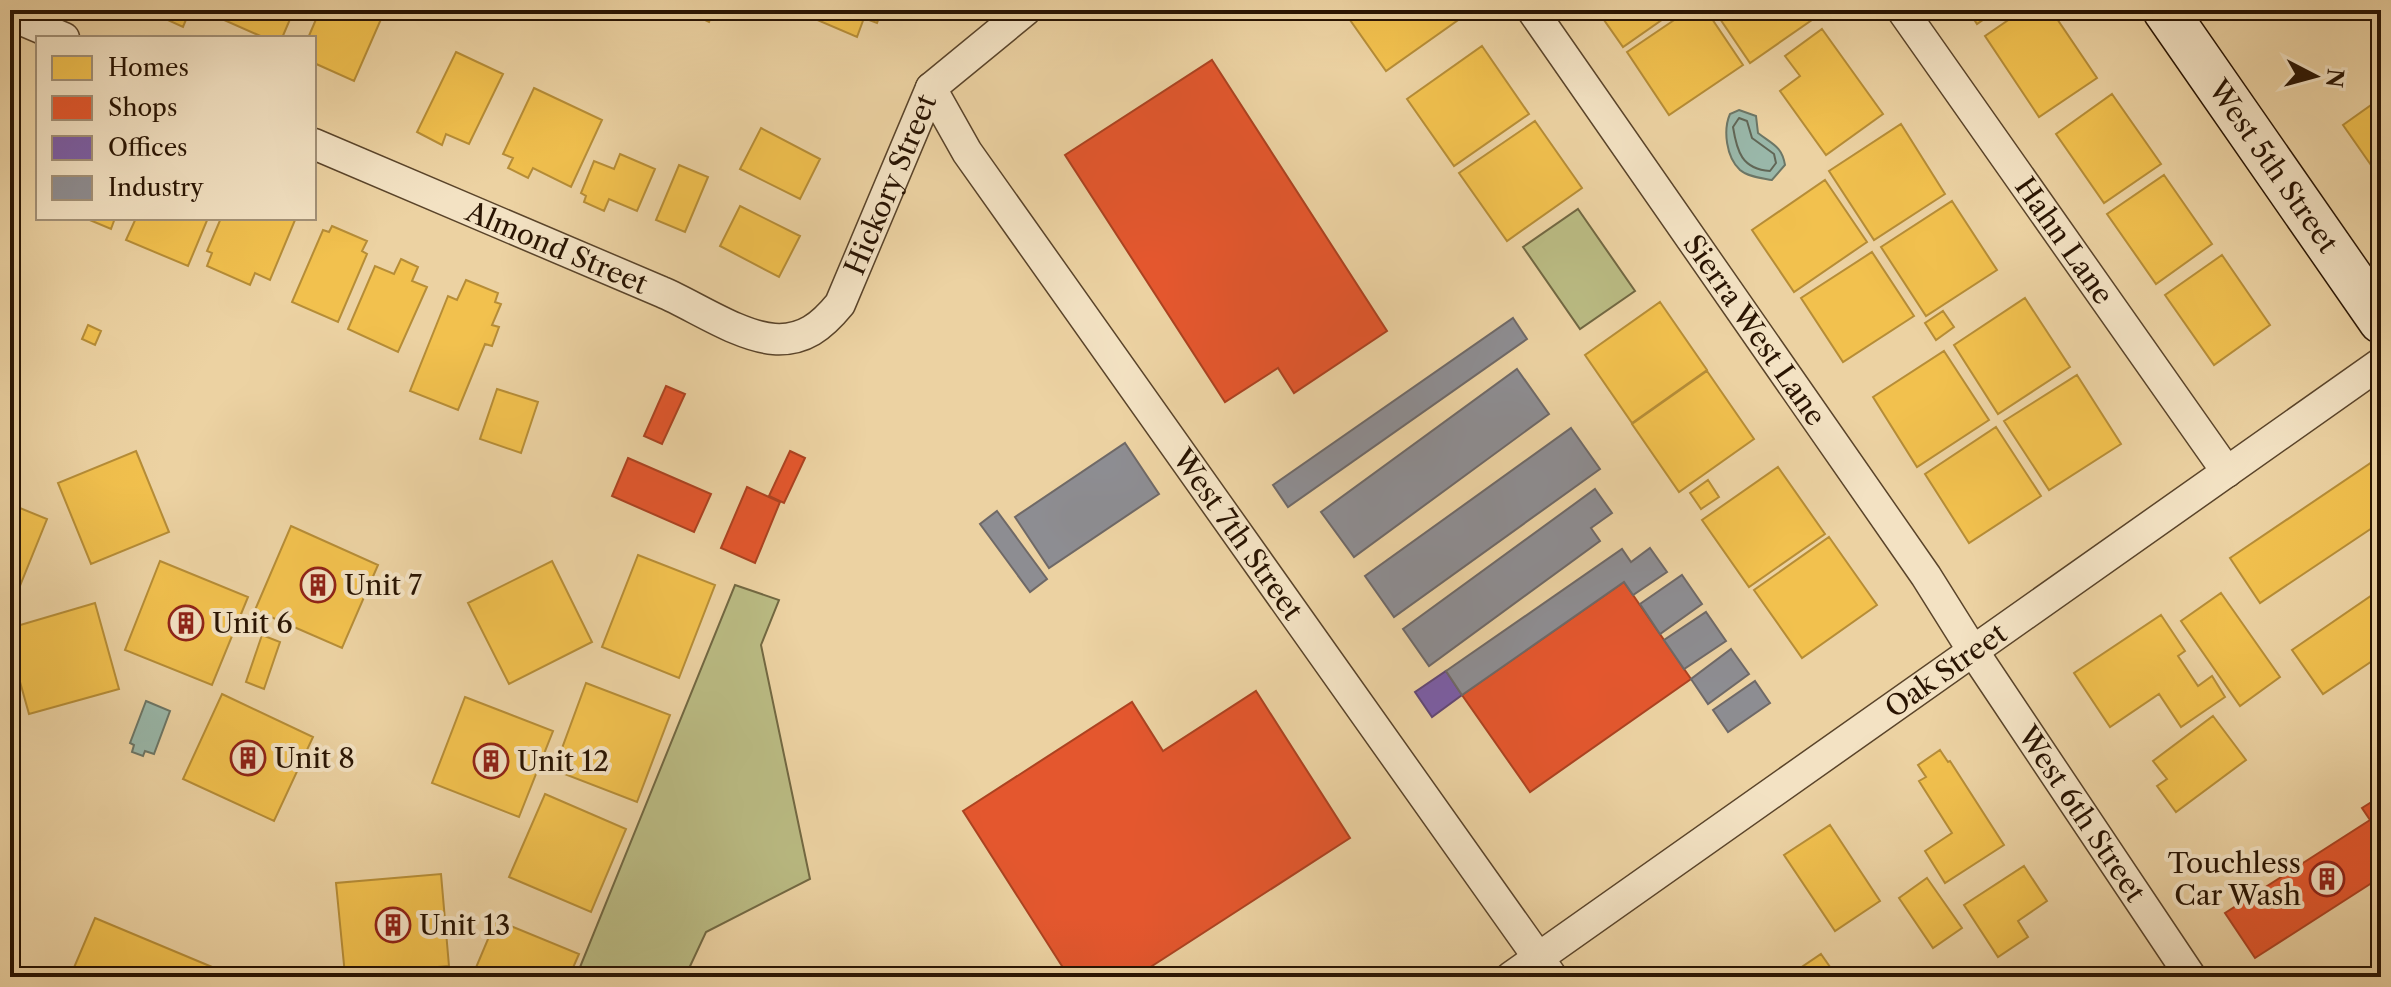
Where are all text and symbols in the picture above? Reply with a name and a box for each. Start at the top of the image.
legend [36,36,316,220]
north arrow [2275,36,2355,116]
text: Homes [108,53,189,82]
text: N [2320,67,2349,89]
street label: West 5th Street [2201,72,2345,259]
street label: Hickory Street [837,89,943,280]
text: Shops [108,93,177,122]
text: Offices [108,133,188,162]
street label: Hahn Lane [2008,171,2121,311]
text: Industry [108,173,204,202]
street label: Almond Street [460,194,653,301]
street label: Sierra West Lane [1677,228,1833,432]
street label: West 7th Street [1165,441,1310,626]
building icon: Unit 7 [299,566,337,604]
place label: Unit 7 [344,568,422,602]
building icon: Unit 6 [167,604,205,642]
place label: Unit 6 [212,606,293,640]
street label: Oak Street [1878,616,2013,725]
street label: West 6th Street [2010,719,2153,908]
building icon: Unit 8 [229,739,267,777]
place label: Unit 8 [274,741,355,775]
building icon: Unit 12 [472,742,510,780]
place label: Unit 12 [517,744,609,778]
place label: Touchless Car Wash [2168,846,2301,912]
building icon: Touchless Car Wash [2308,860,2346,898]
building icon: Unit 13 [374,906,412,944]
place label: Unit 13 [419,908,511,942]

